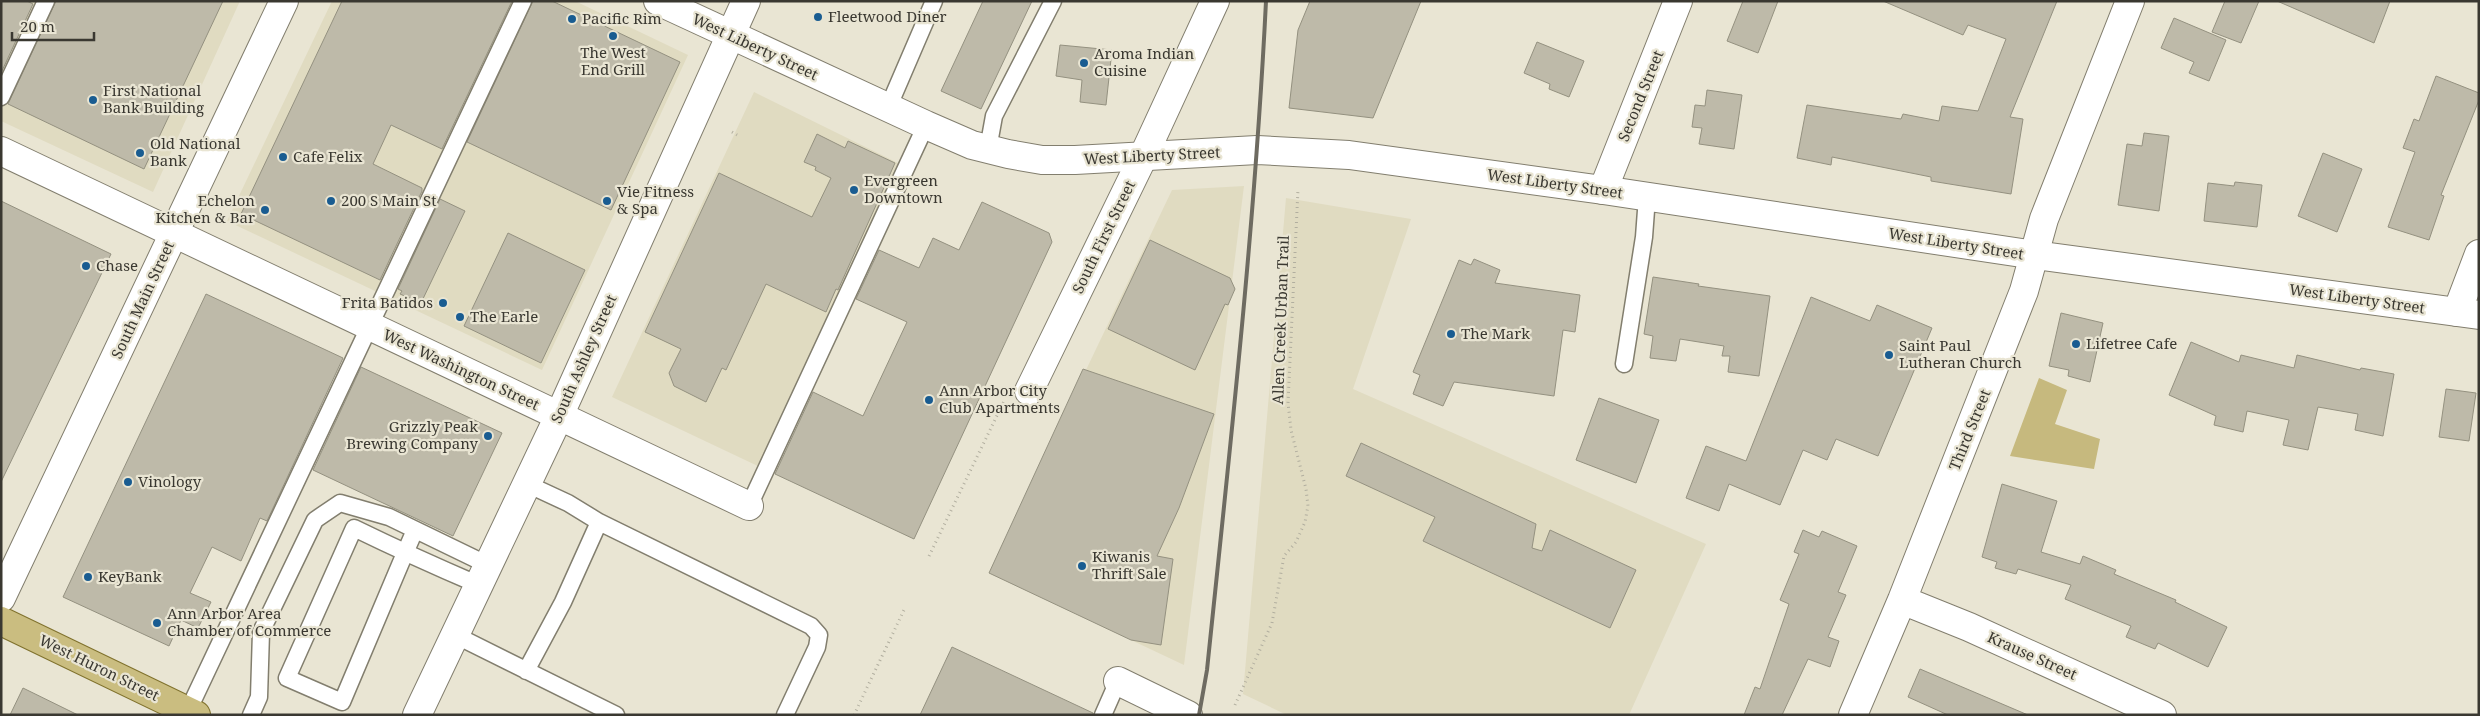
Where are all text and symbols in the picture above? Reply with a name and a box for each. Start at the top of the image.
place label: Fleetwood Diner [828,6,947,26]
place label: Pacific Rim [582,8,662,28]
street label: West Liberty Street [689,8,822,84]
scale bar [12,10,95,42]
marker: Fleetwood Diner [812,11,824,23]
marker: Pacific Rim [566,13,578,25]
text: 20 m [20,16,55,36]
marker: The West End Grill [607,30,619,42]
place label: The West End Grill [580,42,646,79]
place label: Aroma Indian Cuisine [1094,43,1194,80]
street label: Second Street [1613,47,1667,144]
marker: Aroma Indian Cuisine [1078,57,1090,69]
place label: First National Bank Building [103,80,204,117]
marker: First National Bank Building [87,94,99,106]
place label: Old National Bank [150,133,241,170]
street label: West Liberty Street [1083,141,1221,169]
place label: Cafe Felix [293,146,363,166]
marker: Old National Bank [134,147,146,159]
marker: Cafe Felix [277,151,289,163]
street label: West Liberty Street [1486,164,1624,202]
place label: Evergreen Downtown [864,170,943,207]
street label: South First Street [1067,177,1139,296]
place label: Vie Fitness & Spa [617,181,694,218]
marker: Evergreen Downtown [848,184,860,196]
place label: Echelon Kitchen & Bar [156,190,255,227]
place label: 200 S Main St [341,190,436,210]
marker: 200 S Main St [325,195,337,207]
marker: Vie Fitness & Spa [601,195,613,207]
marker: Echelon Kitchen & Bar [259,204,271,216]
street label: West Liberty Street [1887,222,2025,264]
street label: Allen Creek Urban Trail [1267,235,1293,405]
street label: South Main Street [106,237,178,362]
place label: Chase [96,255,138,275]
marker: Chase [80,260,92,272]
street label: West Liberty Street [2288,279,2426,317]
street label: South Ashley Street [546,291,620,426]
place label: Frita Batidos [342,292,433,312]
marker: Frita Batidos [437,297,449,309]
place label: The Earle [470,306,538,326]
marker: The Earle [454,311,466,323]
place label: The Mark [1461,323,1530,343]
street label: West Washington Street [380,324,543,414]
marker: The Mark [1445,328,1457,340]
place label: Lifetree Cafe [2086,333,2177,353]
place label: Saint Paul Lutheran Church [1899,335,2022,372]
marker: Lifetree Cafe [2070,338,2082,350]
marker: Saint Paul Lutheran Church [1883,349,1895,361]
place label: Ann Arbor City Club Apartments [939,380,1060,417]
street label: Third Street [1944,386,1994,473]
marker: Ann Arbor City Club Apartments [923,394,935,406]
place label: Grizzly Peak Brewing Company [346,416,479,453]
marker: Grizzly Peak Brewing Company [482,430,494,442]
place label: Vinology [138,471,202,491]
marker: Vinology [122,476,134,488]
place label: Kiwanis Thrift Sale [1092,546,1167,583]
marker: Kiwanis Thrift Sale [1076,560,1088,572]
place label: KeyBank [98,566,162,586]
marker: KeyBank [82,571,94,583]
place label: Ann Arbor Area Chamber of Commerce [167,603,331,640]
marker: Ann Arbor Area Chamber of Commerce [151,617,163,629]
street label: Krause Street [1985,626,2080,684]
street label: West Huron Street [36,629,163,705]

